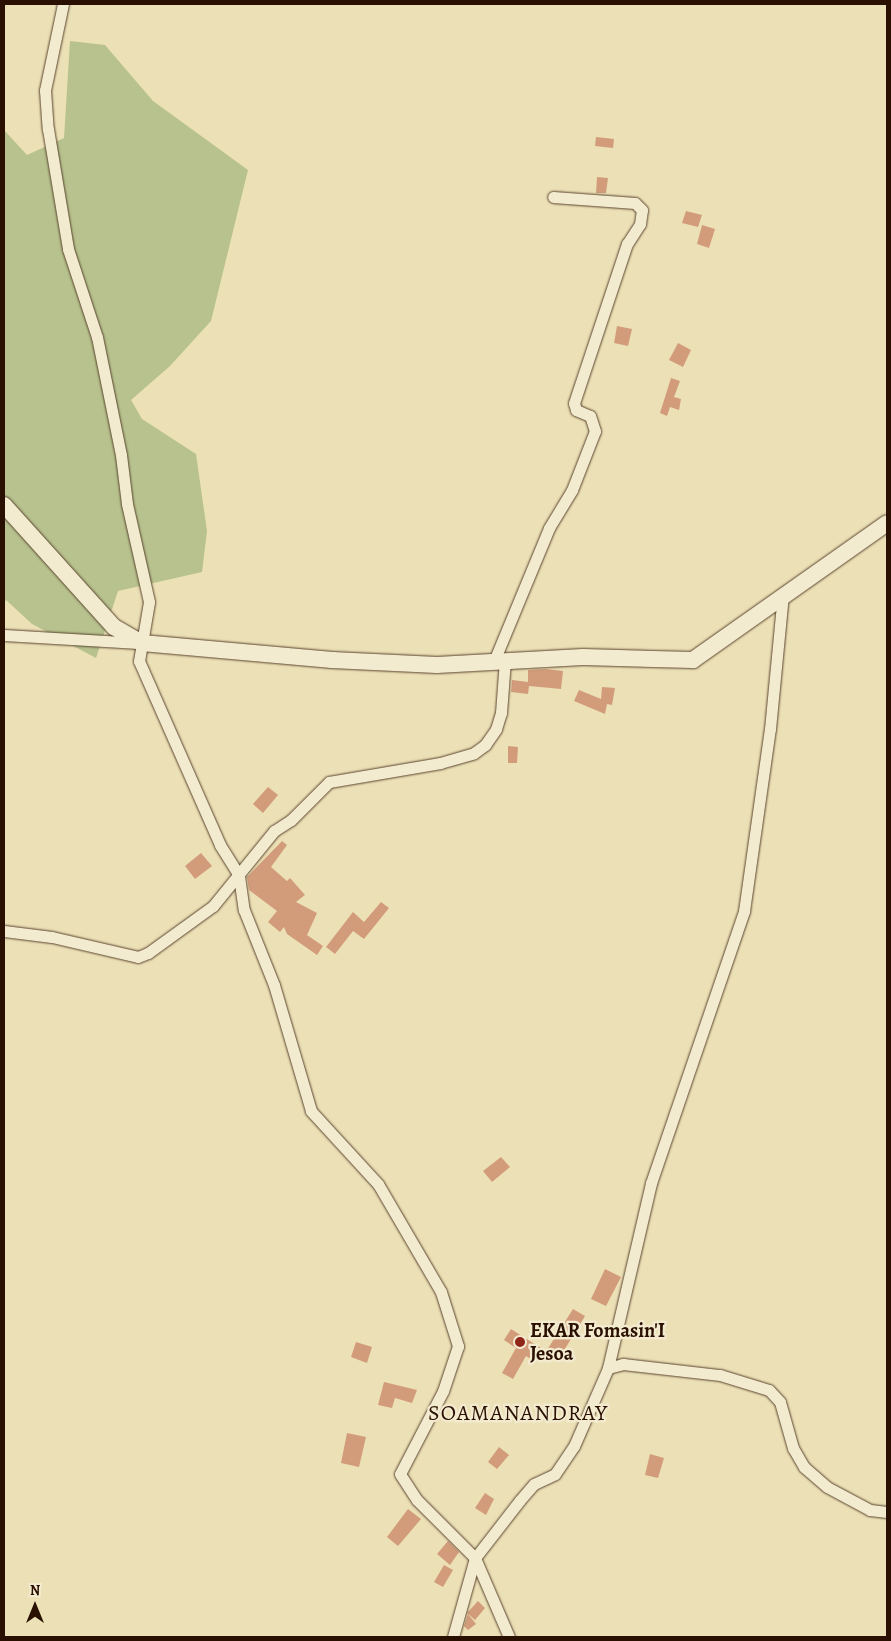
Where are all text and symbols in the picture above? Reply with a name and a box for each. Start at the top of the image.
place label: EKAR Fomasin'I Jesoa [530,1318,665,1365]
marker: EKAR Fomasin'I Jesoa [514,1336,526,1348]
district label: SOAMANANDRAY [427,1401,609,1427]
north arrow [10,1581,60,1631]
text: N [30,1581,40,1600]

